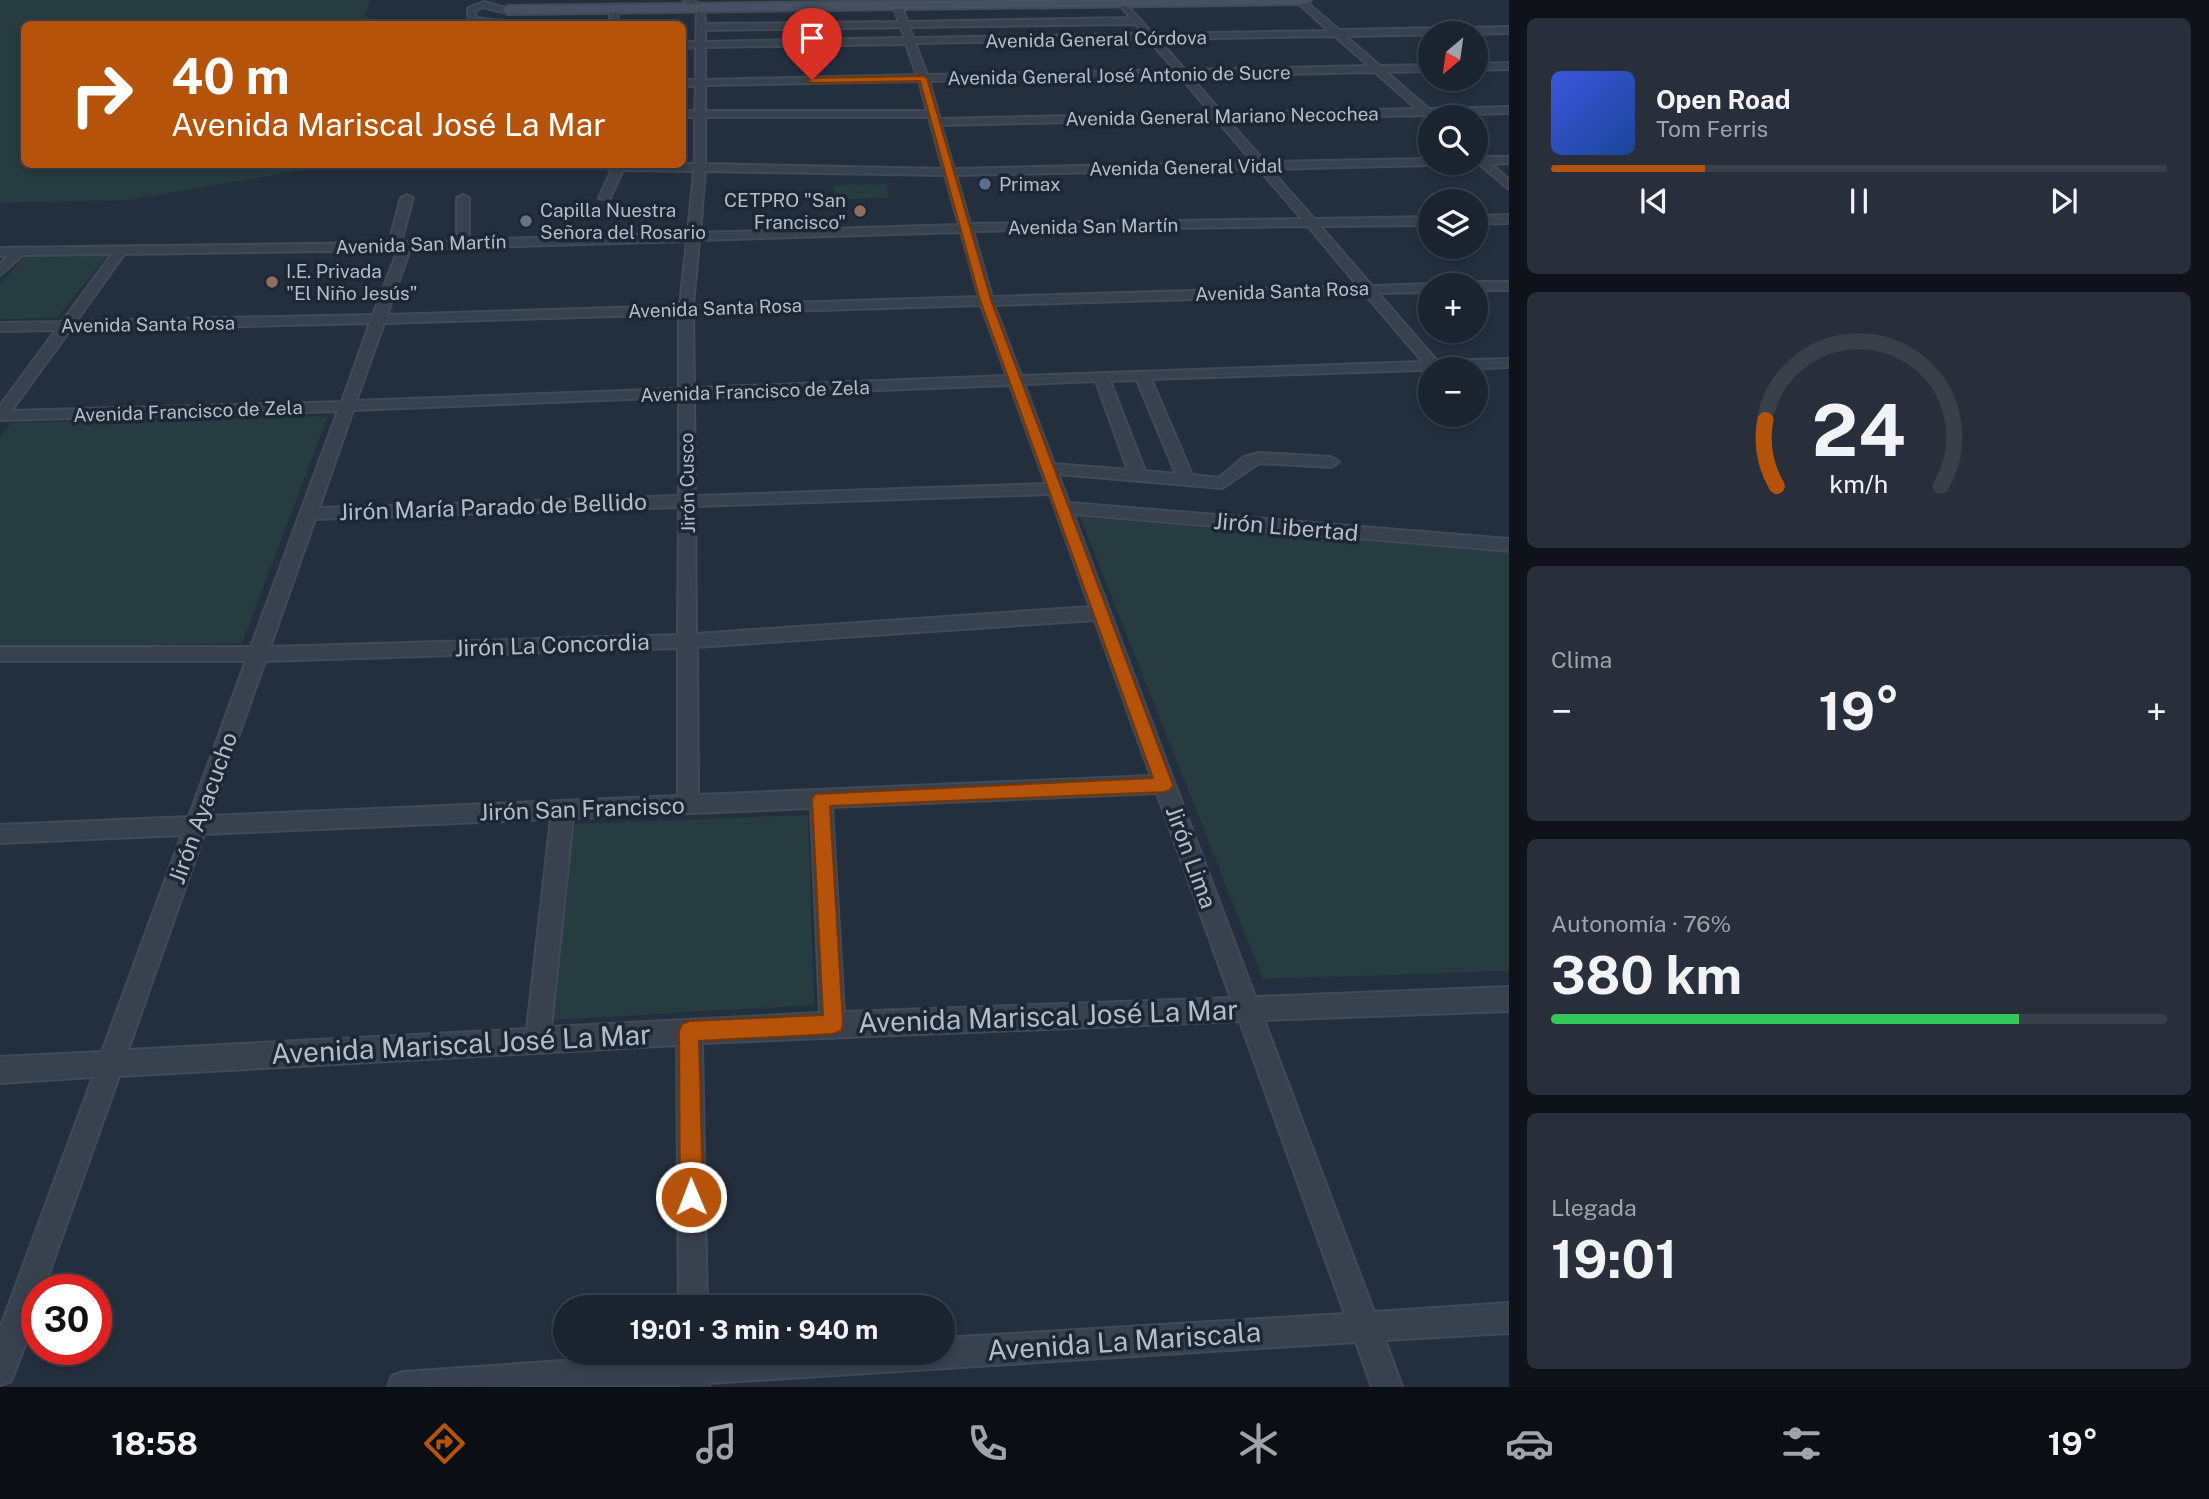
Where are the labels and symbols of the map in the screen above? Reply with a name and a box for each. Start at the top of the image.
pin [782,8,842,80]
north arrow [1418,21,1488,91]
street label: Avenida General Córdova [985,26,1207,52]
street label: Avenida General José Antonio de Sucre [947,61,1291,89]
street label: Avenida General Mariano Necochea [1065,102,1379,130]
street label: Avenida General Vidal [1089,154,1283,180]
place label: Primax [999,173,1061,195]
marker: Primax [977,176,993,192]
place label: CETPRO "San Francisco" [724,189,846,233]
place label: Capilla Nuestra Señora del Rosario [540,199,706,243]
marker: CETPRO "San Francisco" [852,203,868,219]
marker: Capilla Nuestra Señora del Rosario [518,213,534,229]
street label: Avenida San Martín [1007,214,1179,238]
street label: Avenida San Martín [335,230,507,258]
place label: I.E. Privada "El Niño Jesús" [286,260,418,304]
marker: I.E. Privada "El Niño Jesús" [264,274,280,290]
street label: Avenida Santa Rosa [1195,277,1369,305]
street label: Avenida Santa Rosa [628,294,802,322]
street label: Avenida Santa Rosa [61,311,235,337]
street label: Avenida Francisco de Zela [640,376,870,406]
street label: Avenida Francisco de Zela [73,396,303,426]
street label: Jirón Cusco [675,433,699,533]
street label: Jirón María Parado de Bellido [338,488,647,525]
street label: Jirón Libertad [1212,507,1360,546]
street label: Jirón La Concordia [454,628,650,661]
street label: Jirón Ayacucho [163,728,243,887]
street label: Jirón San Francisco [479,791,685,826]
street label: Jirón Lima [1160,802,1222,912]
street label: Avenida Mariscal José La Mar [857,992,1239,1039]
street label: Avenida Mariscal José La Mar [270,1017,652,1070]
position arrow [654,1160,728,1234]
speed limit sign: 30 [21,1274,112,1365]
street label: Avenida La Mariscala [986,1314,1262,1367]

